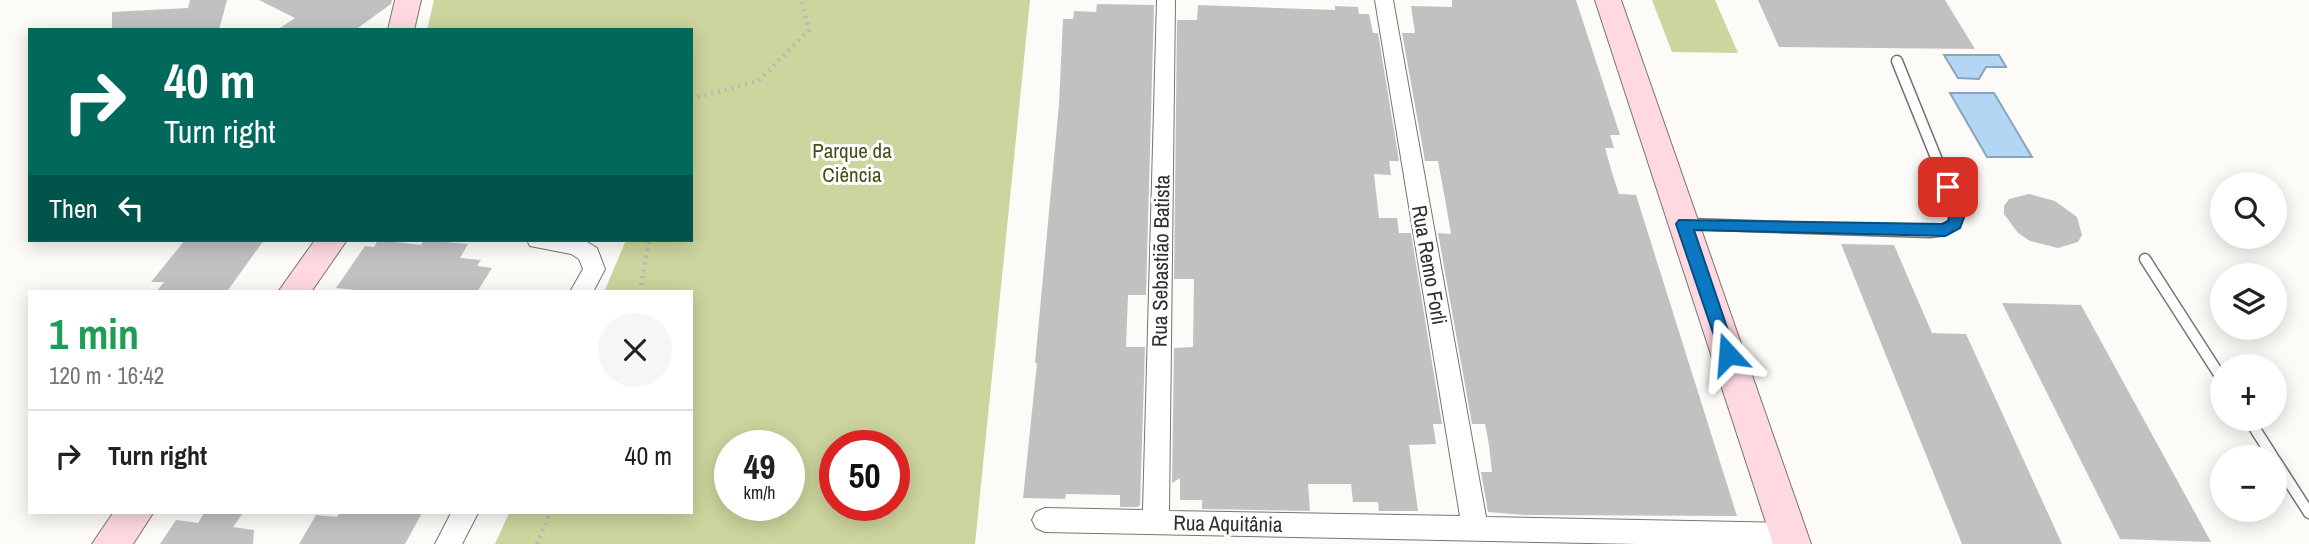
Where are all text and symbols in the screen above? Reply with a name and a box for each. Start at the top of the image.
text: 40 m [164,47,256,113]
icon: right [49,56,140,147]
text: Turn right [164,110,276,153]
park label: Parque da Ciência [812,136,892,189]
pin [1918,157,1978,217]
icon: arrive [1929,168,1967,206]
map controls [2210,172,2287,522]
button: search [2210,172,2287,249]
street label: Rua Sebastião Batista [1144,174,1177,347]
icon: left [112,189,150,227]
text: Then [49,191,98,226]
street label: Rua Remo Forli [1405,203,1454,327]
button: layers [2210,263,2287,340]
text: 1 min [49,306,139,362]
button: close [598,313,672,387]
position arrow [1691,317,1765,391]
button: + [2210,354,2287,431]
text: 120 m · 16:42 [49,360,164,391]
speed limit sign: 50 [819,430,910,521]
icon: right [49,437,87,475]
text: Turn right [108,438,207,473]
text: 40 m [625,438,672,473]
text: 49 [744,443,775,490]
button: − [2210,445,2287,522]
text: km/h [744,480,776,505]
street label: Rua Aquitânia [1173,508,1283,539]

